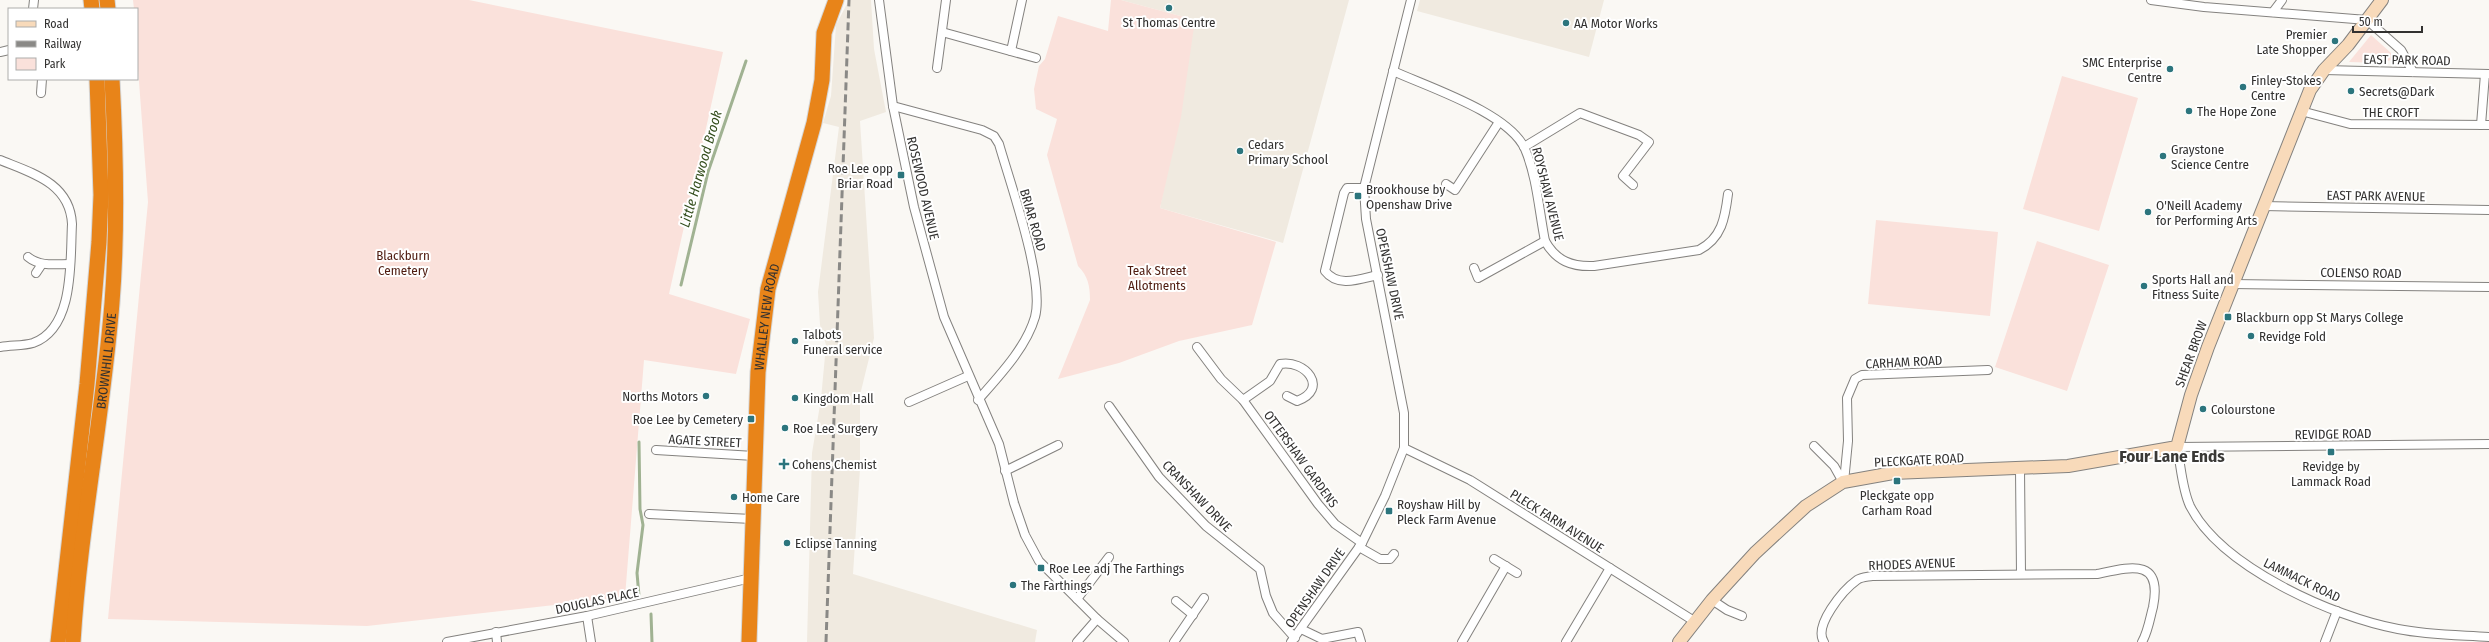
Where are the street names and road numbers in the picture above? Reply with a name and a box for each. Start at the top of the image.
street label: EAST PARK ROAD [2363,52,2451,68]
street label: THE CROFT [2363,105,2419,120]
street label: ROSEWOOD AVENUE [904,135,942,241]
street label: ROYSHAW AVENUE [1529,146,1567,242]
street label: BRIAR ROAD [1017,187,1049,253]
street label: EAST PARK AVENUE [2326,188,2426,204]
street label: OPENSHAW DRIVE [1373,227,1407,321]
street label: WHALLEY NEW ROAD [751,262,782,371]
street label: COLENSO ROAD [2320,265,2402,281]
street label: BROWNHILL DRIVE [93,312,119,410]
street label: SHEAR BROW [2172,319,2210,389]
street label: CARHAM ROAD [1865,352,1943,372]
street label: OTTERSHAW GARDENS [1261,408,1341,510]
street label: REVIDGE ROAD [2294,426,2372,442]
street label: AGATE STREET [668,432,742,450]
street label: PLECKGATE ROAD [1874,450,1964,470]
street label: CRANSHAW DRIVE [1159,457,1235,535]
street label: PLECK FARM AVENUE [1508,486,1606,556]
street label: OPENSHAW DRIVE [1282,545,1348,631]
street label: RHODES AVENUE [1868,555,1956,573]
street label: LAMMACK ROAD [2261,555,2343,605]
street label: DOUGLAS PLACE [554,585,640,617]

